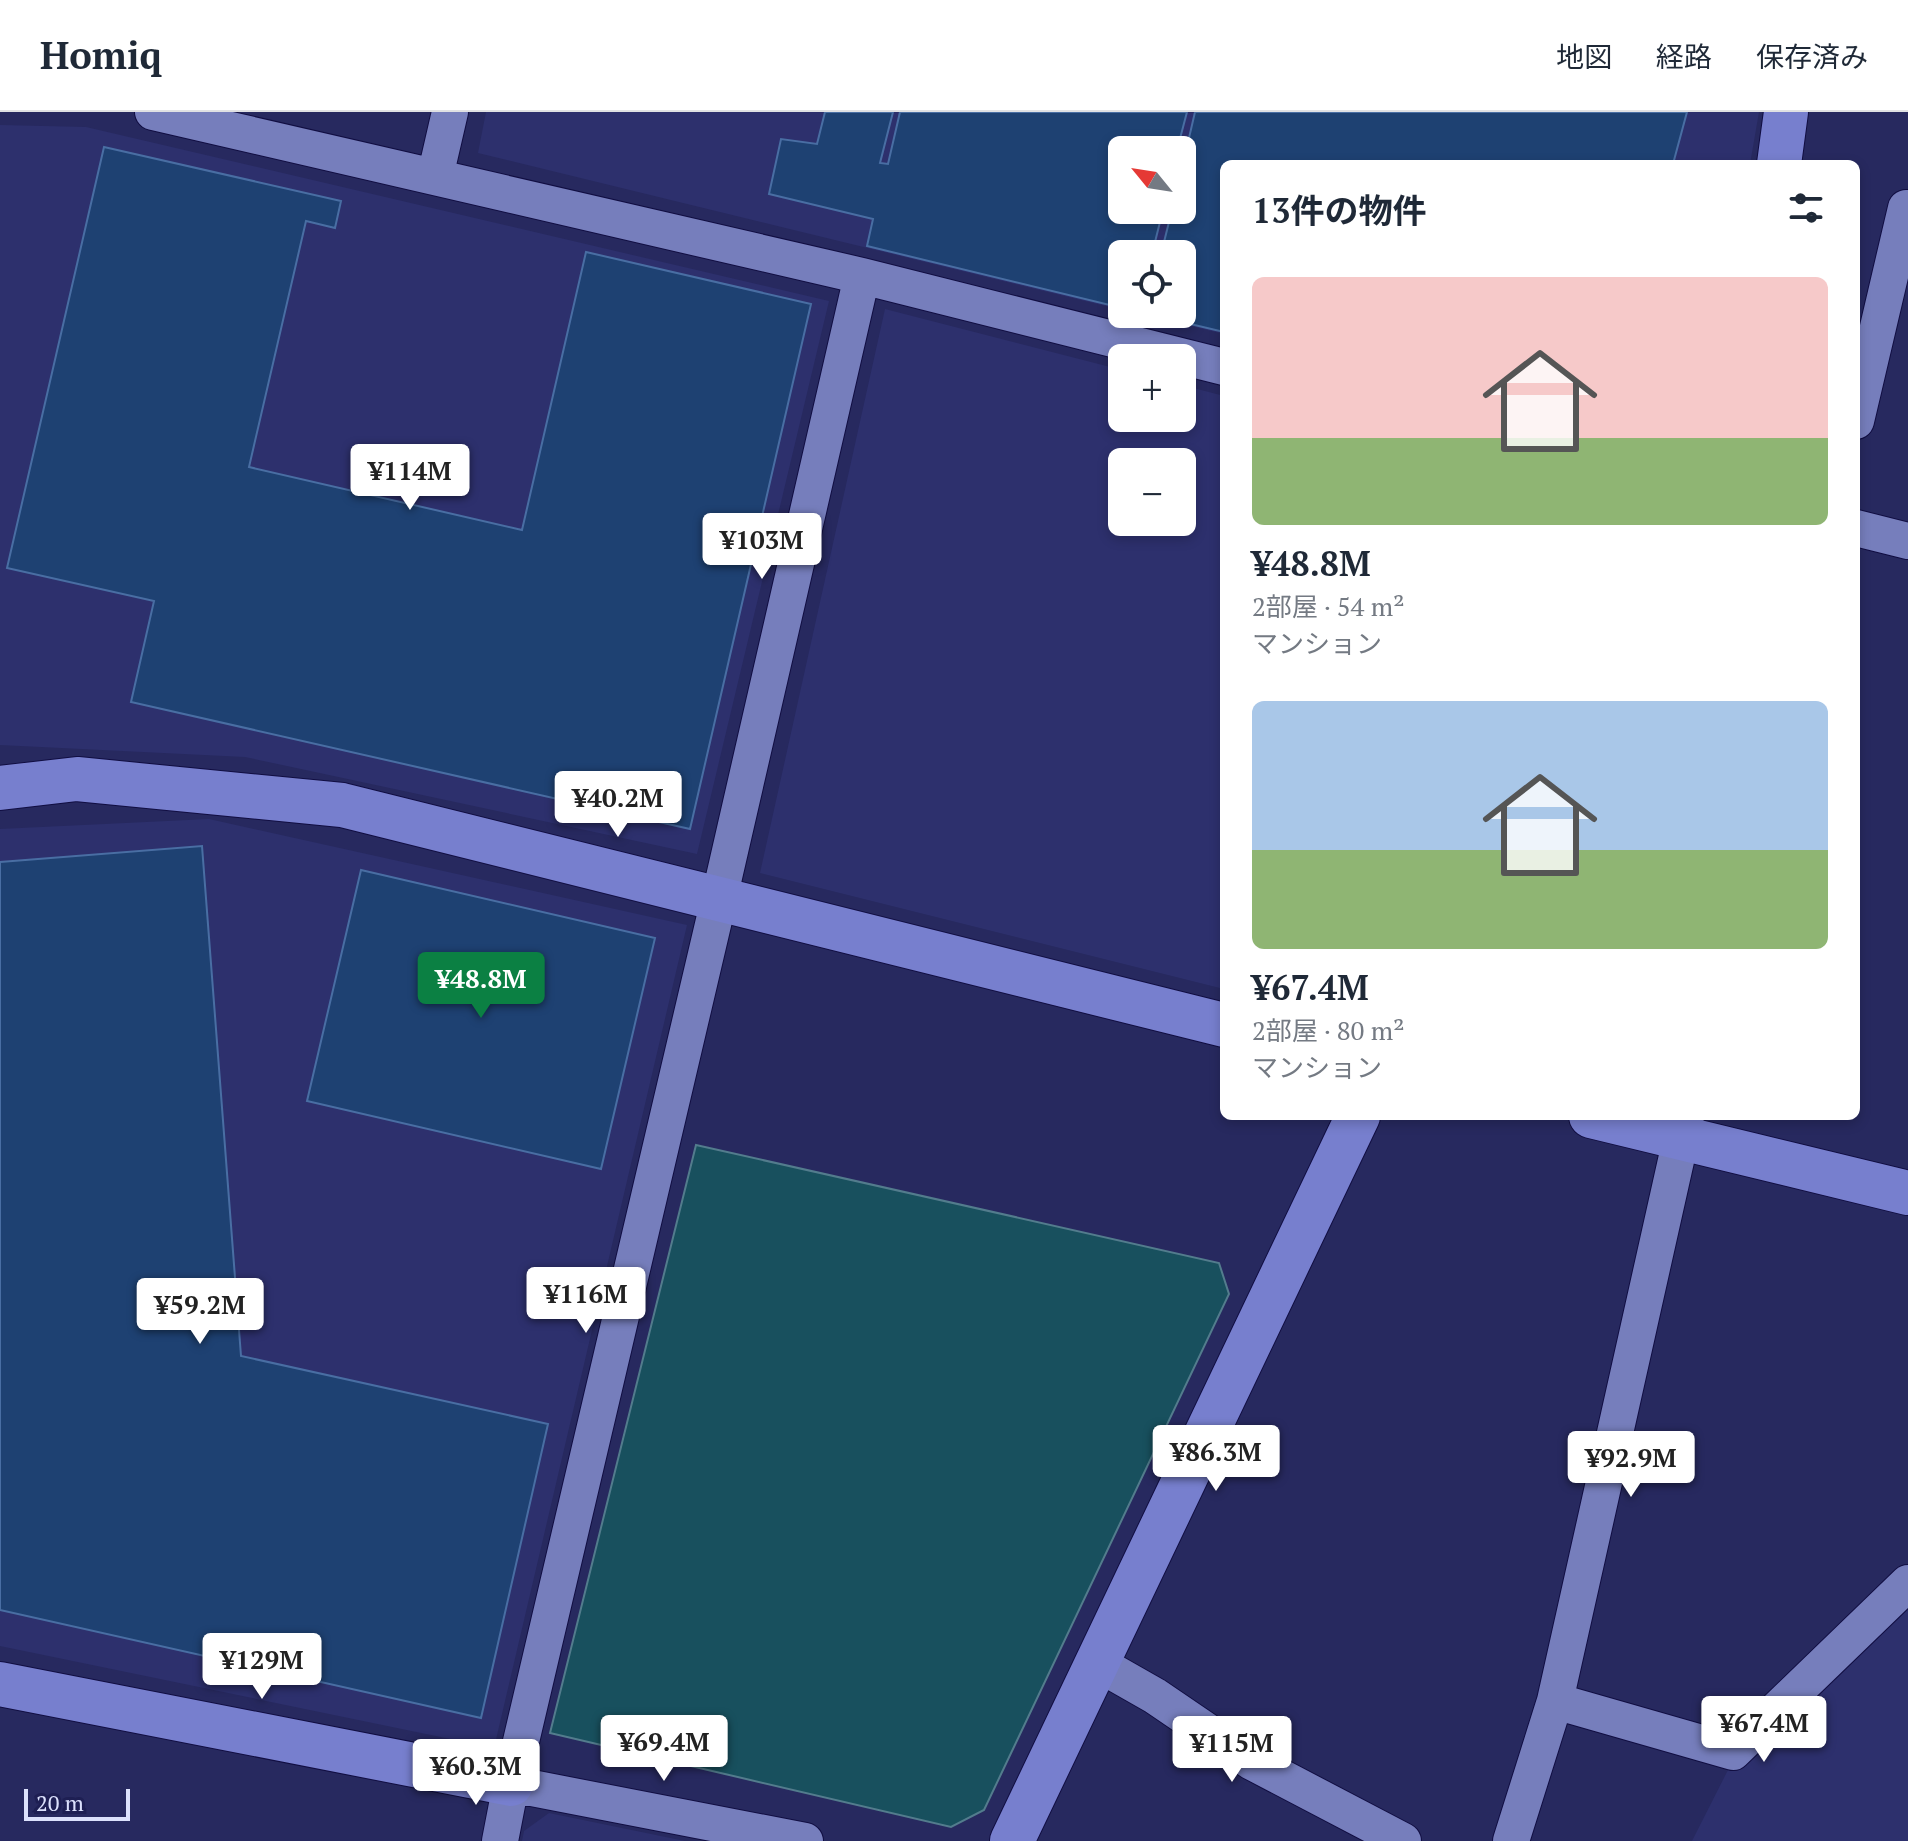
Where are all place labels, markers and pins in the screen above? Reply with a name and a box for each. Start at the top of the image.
pin: ¥114M [354,444,466,512]
pin: ¥103M [706,513,818,581]
pin: ¥40.2M [553,771,683,839]
pin: ¥48.8M [416,952,546,1020]
pin: ¥116M [530,1267,642,1335]
pin: ¥59.2M [135,1278,265,1346]
pin: ¥86.3M [1151,1425,1281,1493]
pin: ¥92.9M [1566,1431,1696,1499]
pin: ¥129M [206,1633,318,1701]
pin: ¥67.4M [1699,1696,1829,1764]
pin: ¥69.4M [599,1715,729,1783]
pin: ¥115M [1176,1716,1288,1784]
pin: ¥60.3M [411,1739,541,1807]

